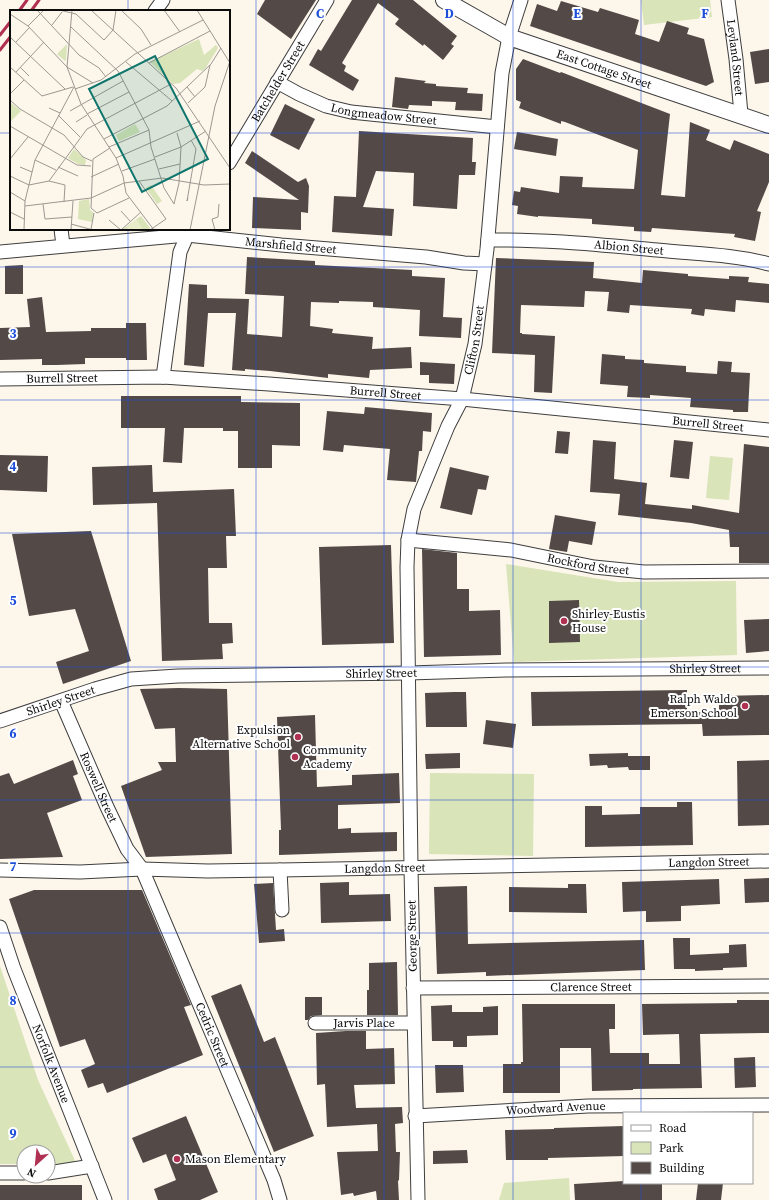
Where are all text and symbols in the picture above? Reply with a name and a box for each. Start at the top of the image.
text: C [316,5,324,22]
text: D [444,5,454,22]
text: E [573,5,581,22]
text: F [701,5,709,22]
inset map [10,10,230,230]
street label: Leyland Street [723,18,747,96]
street label: Batchelder Street [247,38,309,125]
street label: East Cottage Street [554,46,654,93]
street label: Longmeadow Street [329,99,437,129]
street label: Marshfield Street [244,233,337,258]
street label: Albion Street [593,236,664,259]
street label: Clifton Street [460,304,488,376]
text: 3 [9,325,17,342]
street label: Burrell Street [26,370,98,387]
street label: Burrell Street [349,382,422,404]
street label: Burrell Street [672,412,744,435]
text: 4 [9,458,17,475]
street label: Rockford Street [546,550,630,578]
text: 5 [9,592,17,609]
place label: Shirley-Eustis House [572,606,645,636]
marker: Shirley-Eustis House [559,616,569,626]
street label: Shirley Street [669,660,741,677]
street label: Shirley Street [345,665,417,682]
street label: Shirley Street [24,682,97,720]
place label: Ralph Waldo Emerson School [650,691,737,721]
marker: Ralph Waldo Emerson School [740,701,750,711]
place label: Expulsion Alternative School [192,722,290,752]
text: 6 [9,725,17,742]
marker: Expulsion Alternative School [293,732,303,742]
place label: Community Academy [303,742,367,772]
street label: Roswell Street [76,749,121,825]
marker: Community Academy [290,752,300,762]
street label: Langdon Street [668,853,750,871]
text: 7 [9,858,17,875]
street label: Langdon Street [344,859,426,877]
street label: George Street [403,900,421,972]
street label: Clarence Street [550,979,632,995]
text: 8 [9,992,17,1009]
street label: Cedric Street [191,1000,233,1070]
street label: Jarvis Place [332,1015,395,1031]
street label: Norfolk Avenue [29,1022,74,1105]
street label: Woodward Avenue [506,1098,606,1119]
legend [623,1112,753,1184]
text: Road [659,1120,686,1136]
text: 9 [9,1125,17,1142]
text: Park [659,1140,684,1156]
north arrow [16,1144,56,1184]
place label: Mason Elementary [185,1151,287,1167]
marker: Mason Elementary [172,1154,182,1164]
text: Building [659,1160,704,1176]
text: N [25,1164,39,1181]

